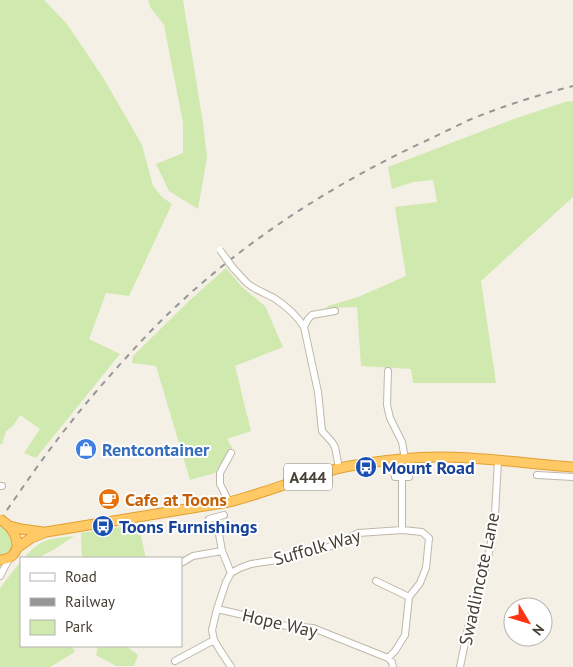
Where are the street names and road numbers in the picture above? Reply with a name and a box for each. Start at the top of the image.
road number: A444 [284,464,332,491]
street label: Swadlincote Lane [454,510,504,648]
street label: Suffolk Way [271,523,364,570]
street label: Hope Way [240,603,320,643]

